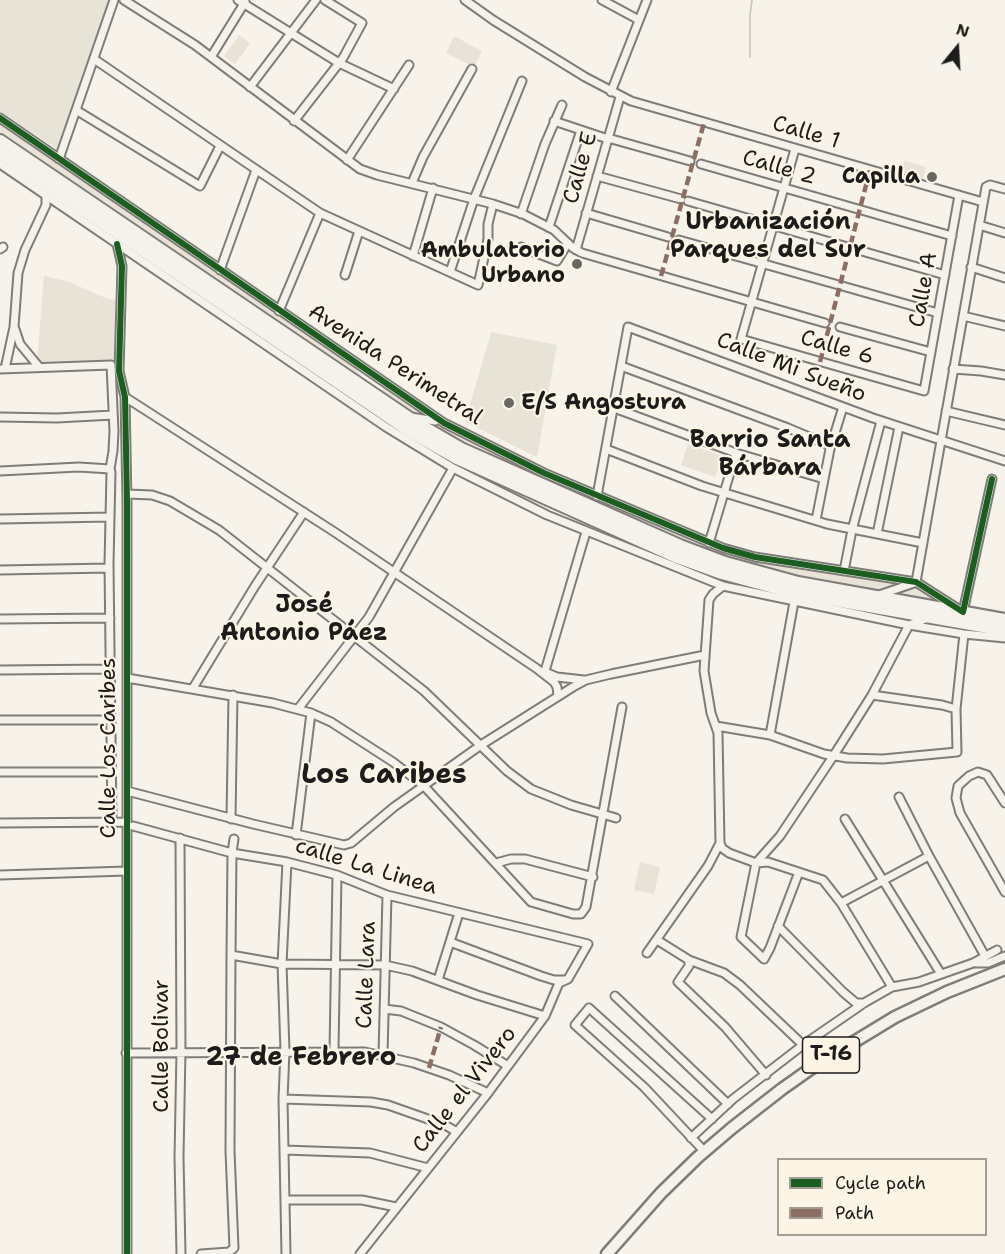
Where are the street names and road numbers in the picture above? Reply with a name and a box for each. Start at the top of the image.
street label: Calle 1 [769,111,843,155]
street label: Calle E [558,129,604,207]
street label: Calle 2 [739,145,819,191]
street label: Calle A [904,250,944,330]
street label: Avenida Perimetral [303,299,487,431]
street label: Calle 6 [797,325,877,371]
street label: Calle Mi Sueño [713,327,869,409]
street label: Calle Los Caribes [96,658,122,838]
street label: calle La Linea [292,833,440,901]
street label: Calle Lara [352,921,382,1029]
street label: Calle Bolivar [149,979,175,1113]
street label: Calle el Vivero [407,1022,523,1158]
road number: T-16 [802,1037,860,1073]

